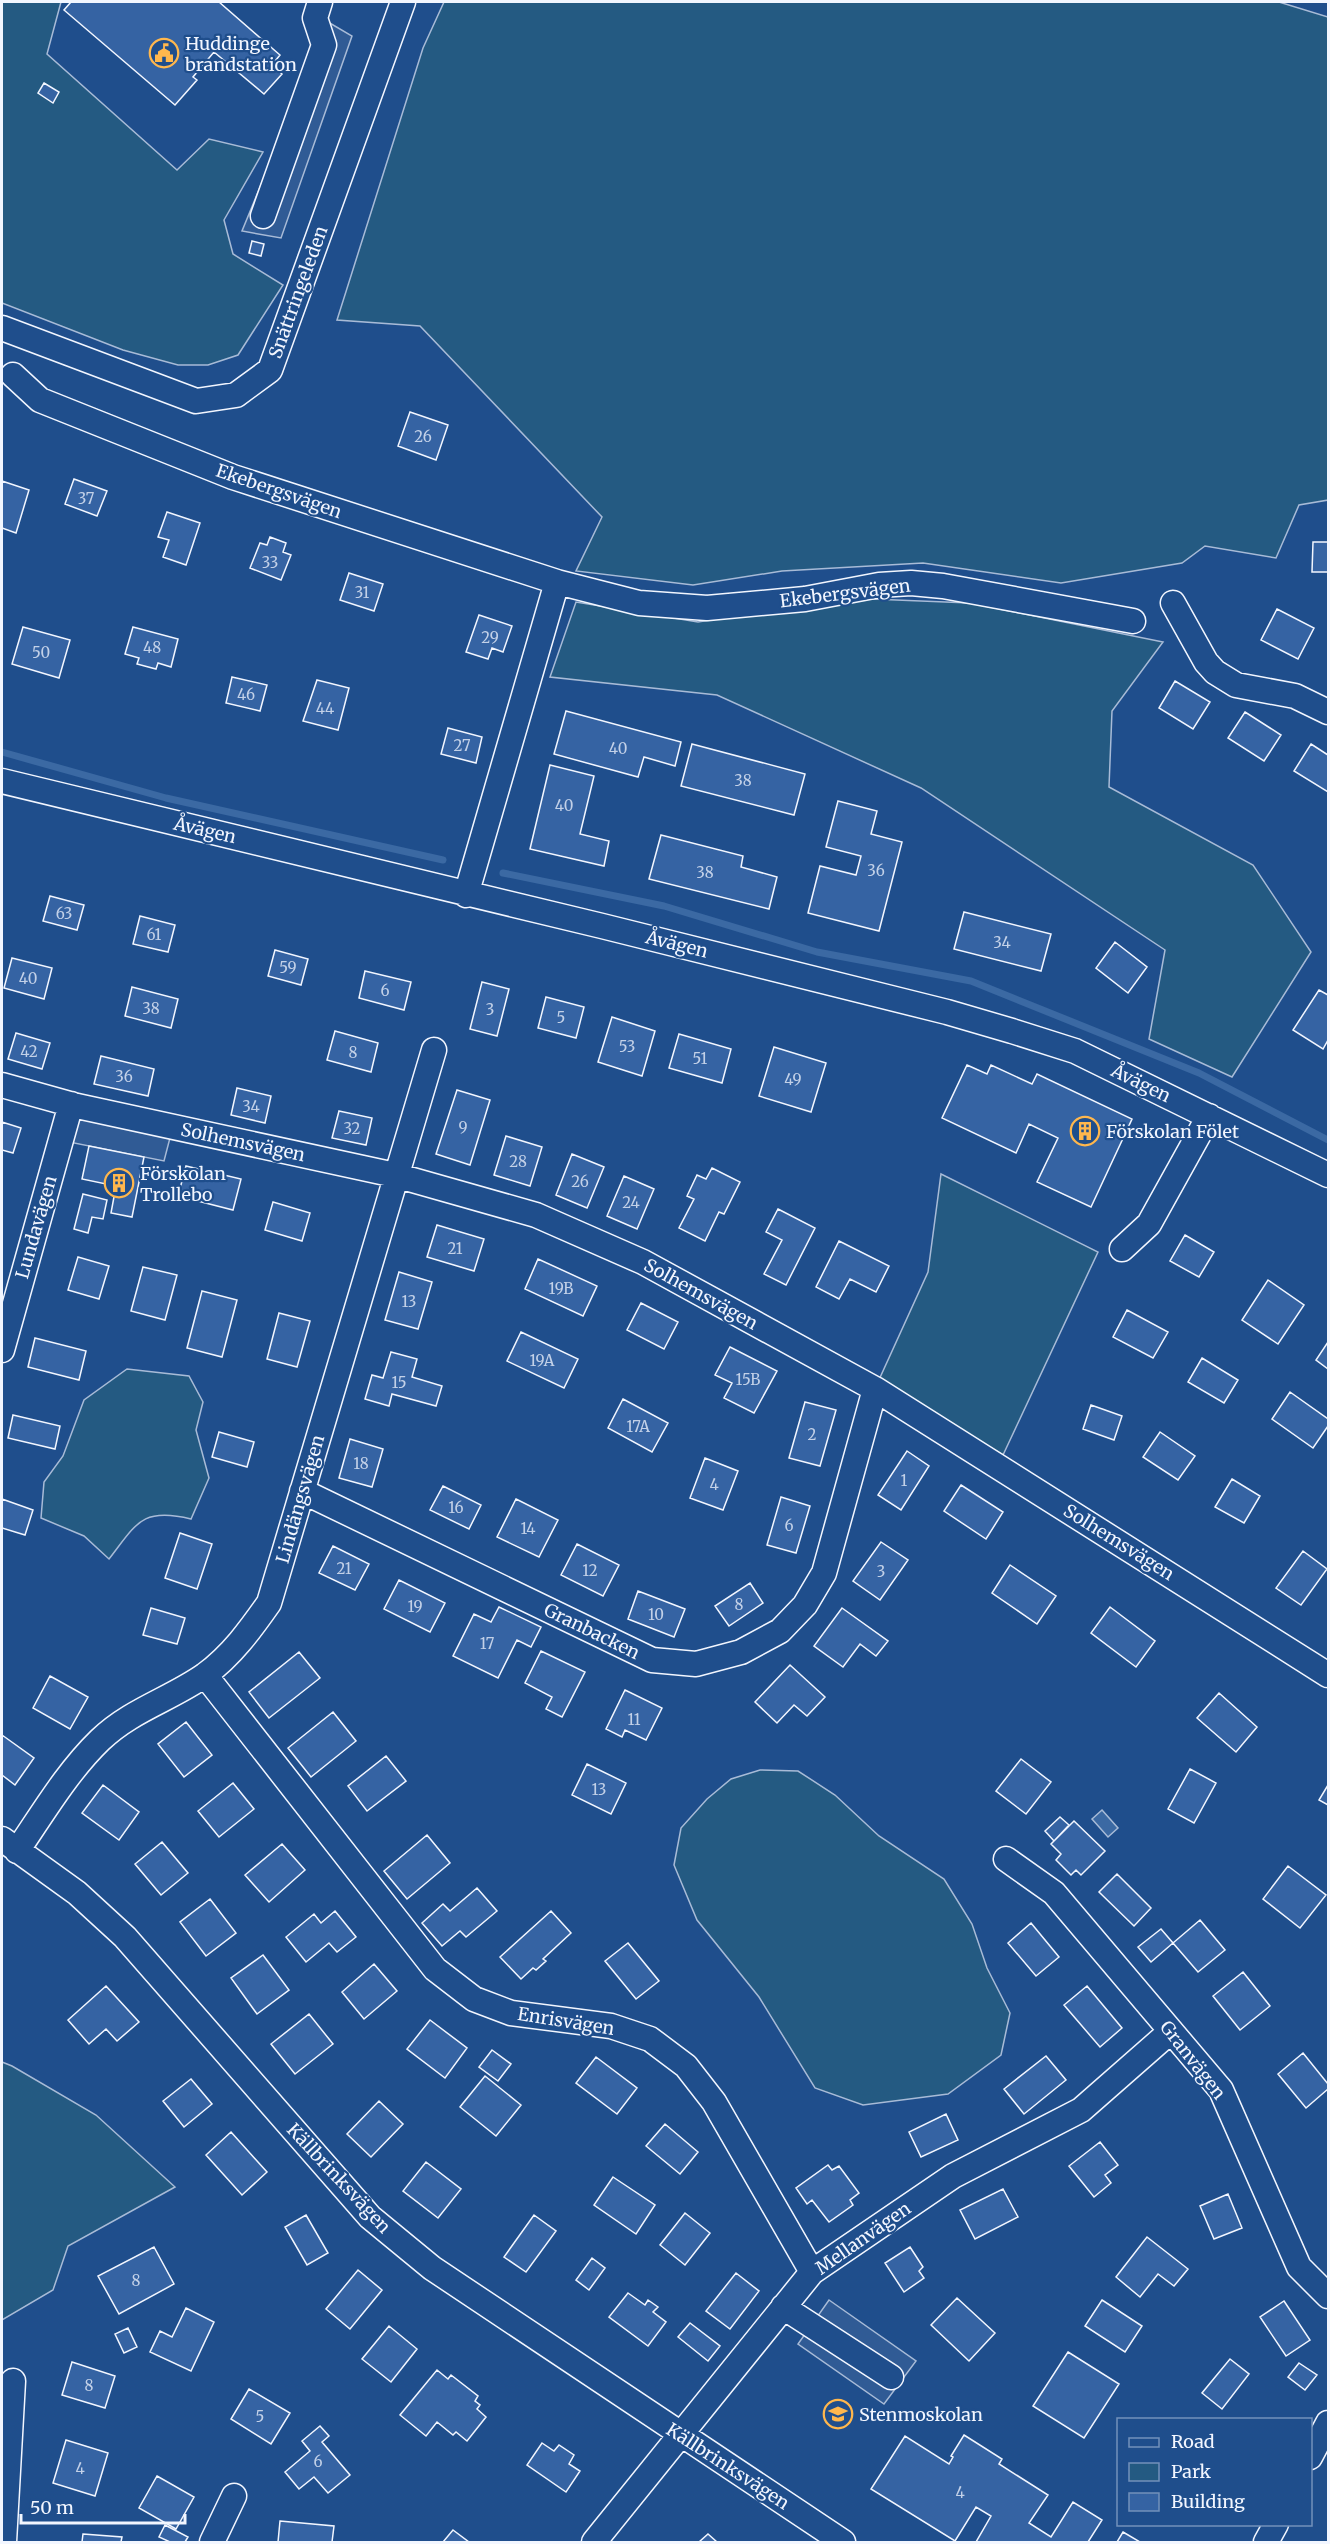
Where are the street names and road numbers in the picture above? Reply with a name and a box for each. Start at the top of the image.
street label: Snättringeleden [263,223,333,361]
street label: Ekebergsvägen [213,459,345,523]
street label: Ekebergsvägen [778,574,912,612]
street label: Åvägen [171,811,239,848]
street label: Åvägen [643,925,711,963]
street label: Åvägen [1107,1058,1175,1107]
street label: Solhemsvägen [179,1118,307,1166]
street label: Lundavägen [10,1173,62,1281]
street label: Solhemsvägen [640,1253,762,1335]
street label: Lindängsvägen [271,1432,329,1566]
street label: Solhemsvägen [1059,1499,1179,1585]
street label: Granbacken [540,1598,644,1664]
street label: Enrisvägen [516,2002,616,2040]
street label: Granvägen [1155,2016,1231,2104]
street label: Källbrinksvägen [282,2118,396,2238]
street label: Mellanvägen [811,2197,915,2279]
street label: Källbrinksvägen [662,2418,794,2514]

